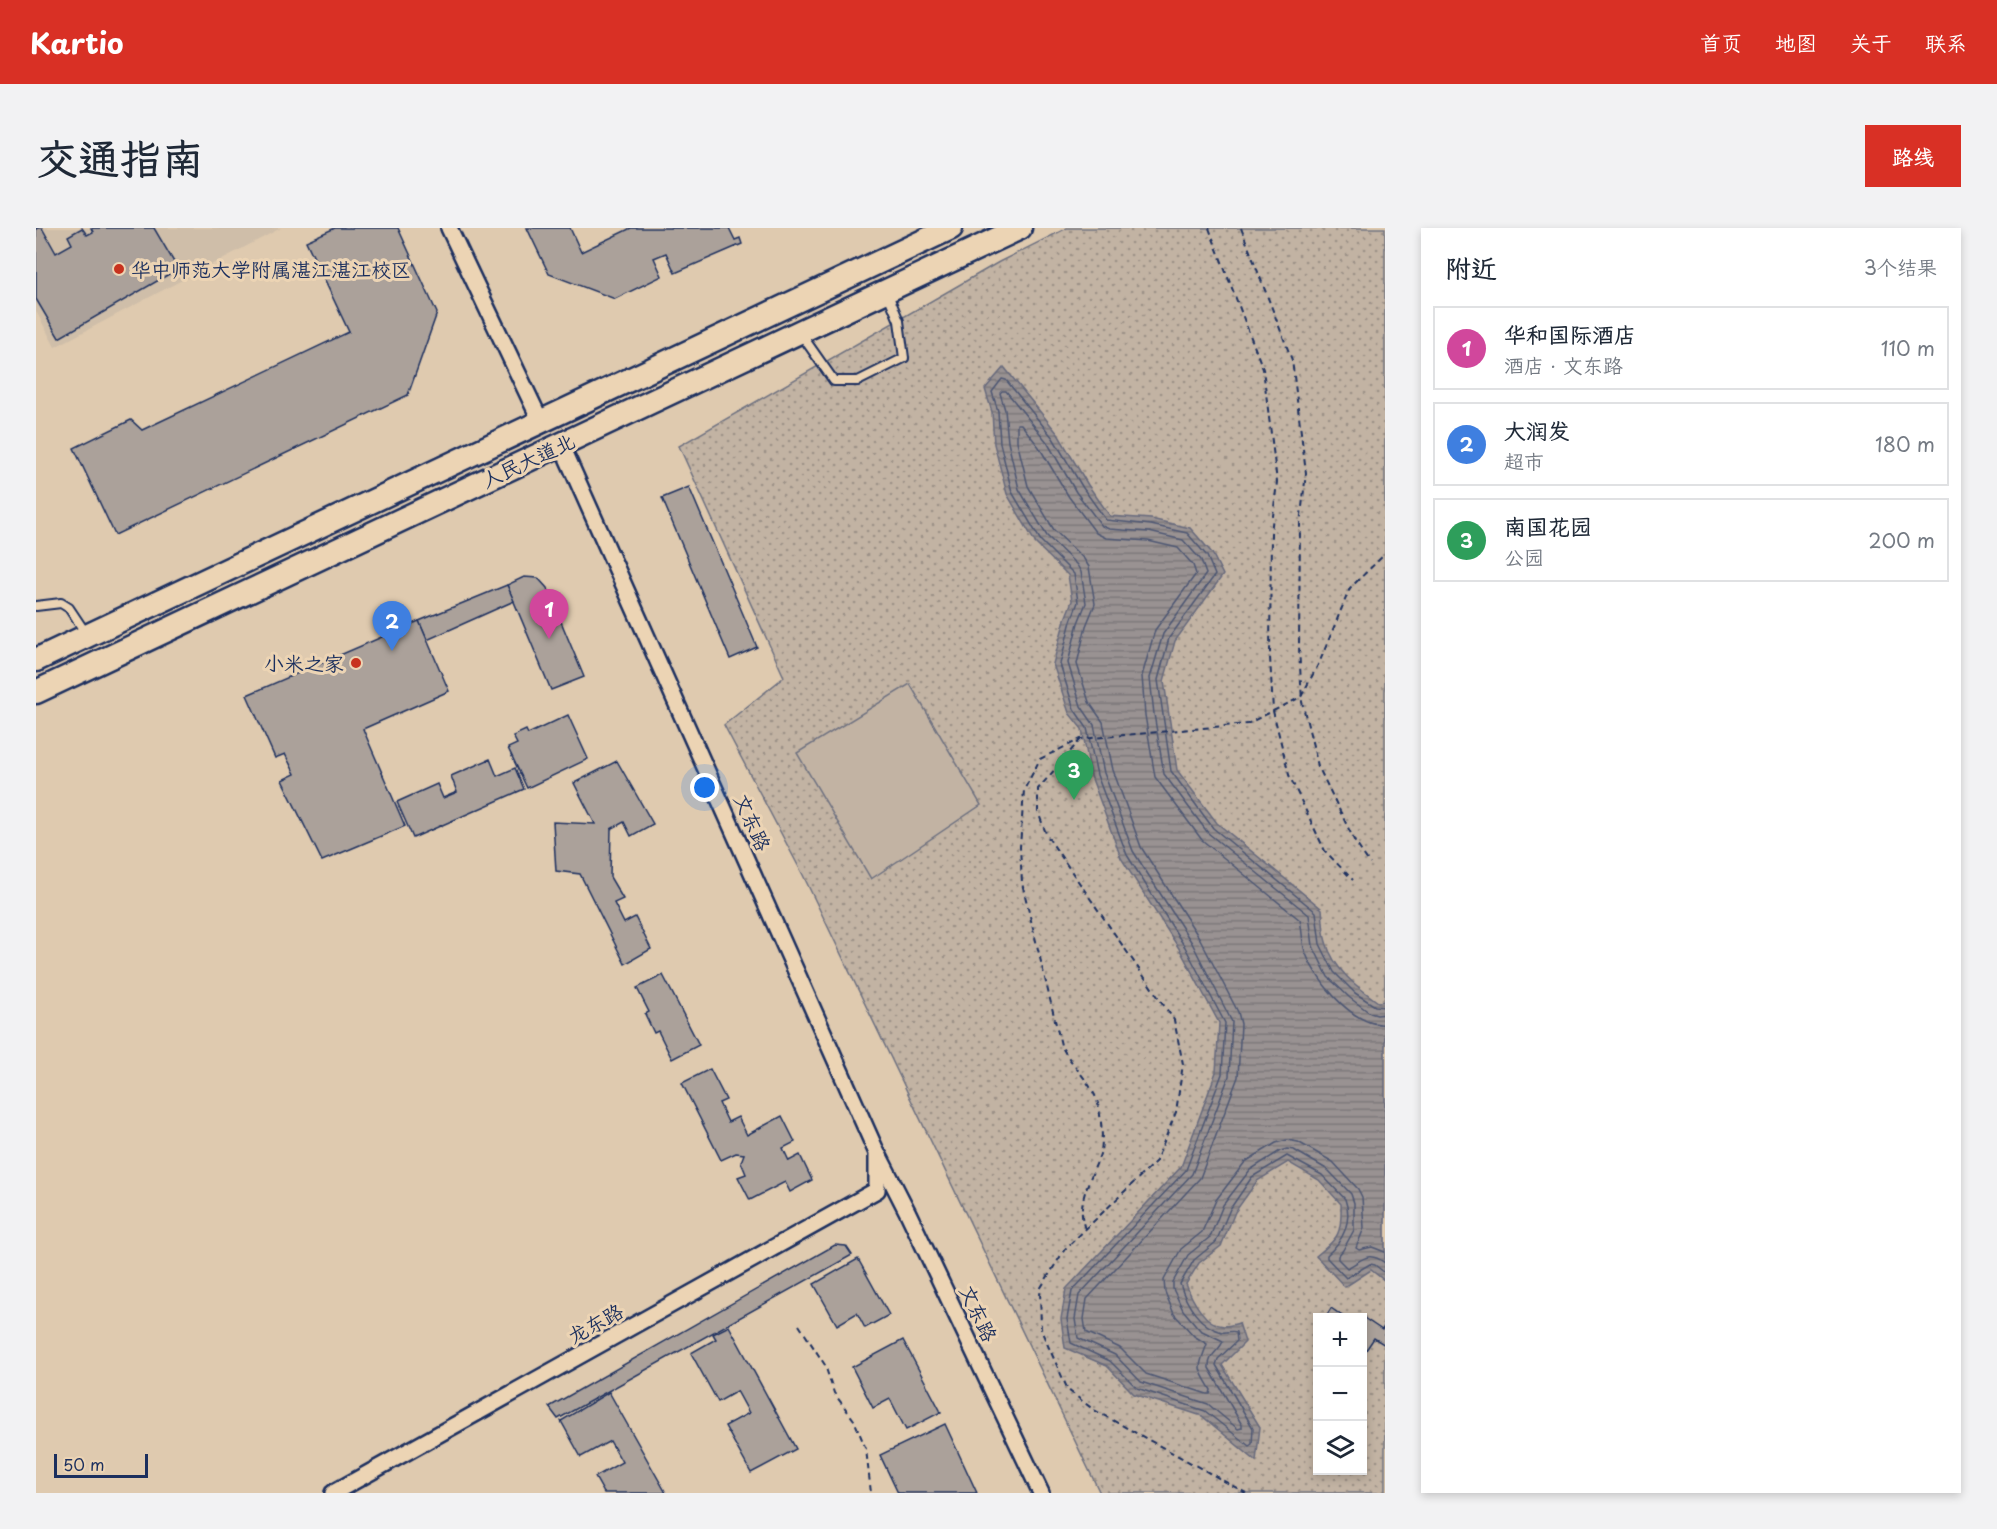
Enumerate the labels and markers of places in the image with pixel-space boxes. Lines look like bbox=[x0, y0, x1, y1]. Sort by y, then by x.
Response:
place label: 华中师范大学附属湛江湛江校区 bbox=[131, 254, 411, 284]
marker: 华中师范大学附属湛江湛江校区 bbox=[112, 262, 126, 276]
pin: 1 bbox=[530, 590, 568, 639]
pin: 2 bbox=[372, 602, 412, 651]
place label: 小米之家 bbox=[264, 648, 344, 678]
marker: 小米之家 bbox=[349, 656, 363, 670]
pin: 3 bbox=[1054, 750, 1094, 800]

